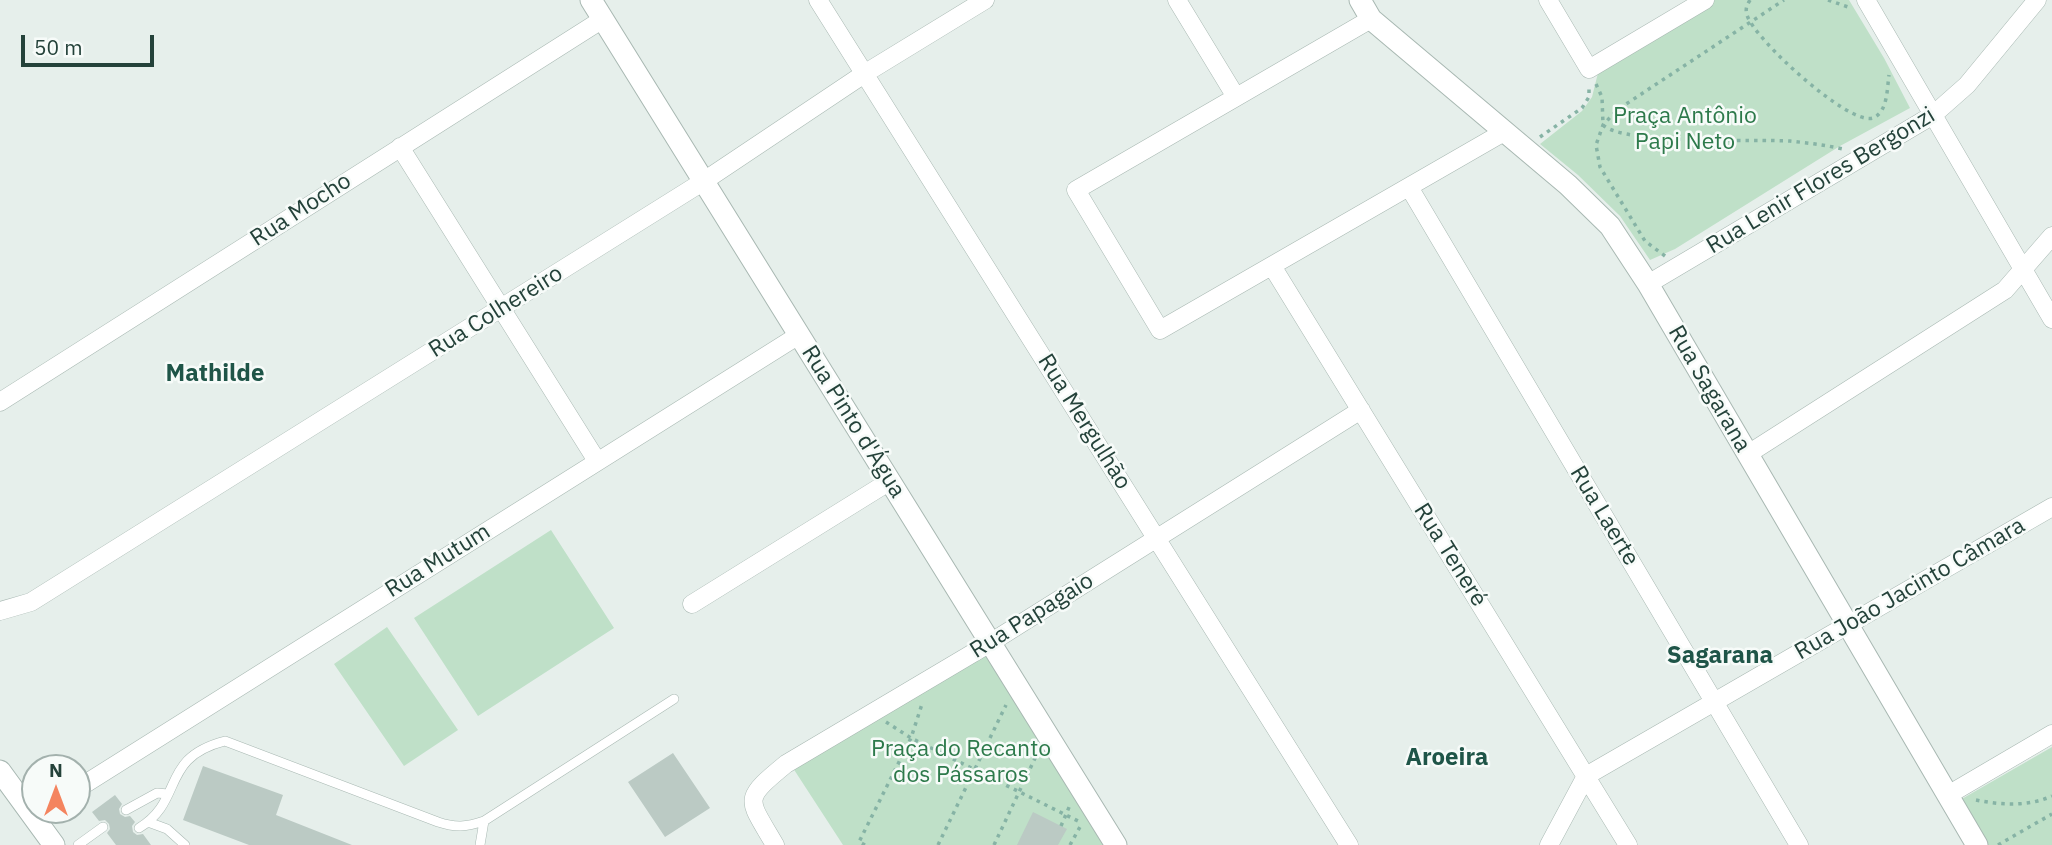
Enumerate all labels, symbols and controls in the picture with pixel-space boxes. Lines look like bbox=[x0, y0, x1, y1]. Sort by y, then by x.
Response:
scale bar bbox=[24, 21, 158, 65]
text: 50 m bbox=[34, 33, 83, 61]
park label: Praça Antônio Papi Neto bbox=[1613, 102, 1757, 156]
street label: Rua Lenir Flores Bergonzi bbox=[1702, 102, 1940, 260]
street label: Rua Mocho bbox=[245, 167, 357, 253]
street label: Rua Colhereiro bbox=[424, 260, 568, 364]
street label: Rua Sagarana bbox=[1662, 321, 1756, 457]
street label: Rua Pinto d'Água bbox=[795, 341, 911, 503]
street label: Rua Mergulhão bbox=[1031, 349, 1137, 495]
district label: Mathilde bbox=[166, 360, 264, 388]
street label: Rua Laerte bbox=[1564, 461, 1644, 571]
street label: Rua Teneré bbox=[1407, 498, 1493, 612]
street label: Rua João Jacinto Câmara bbox=[1790, 512, 2030, 666]
street label: Rua Mutum bbox=[380, 518, 496, 604]
street label: Rua Papagaio bbox=[965, 567, 1099, 665]
district label: Sagarana bbox=[1667, 642, 1773, 670]
park label: Praça do Recanto dos Pássaros bbox=[871, 735, 1051, 789]
district label: Aroeira bbox=[1406, 744, 1488, 772]
north arrow bbox=[21, 754, 91, 824]
text: N bbox=[49, 758, 63, 782]

